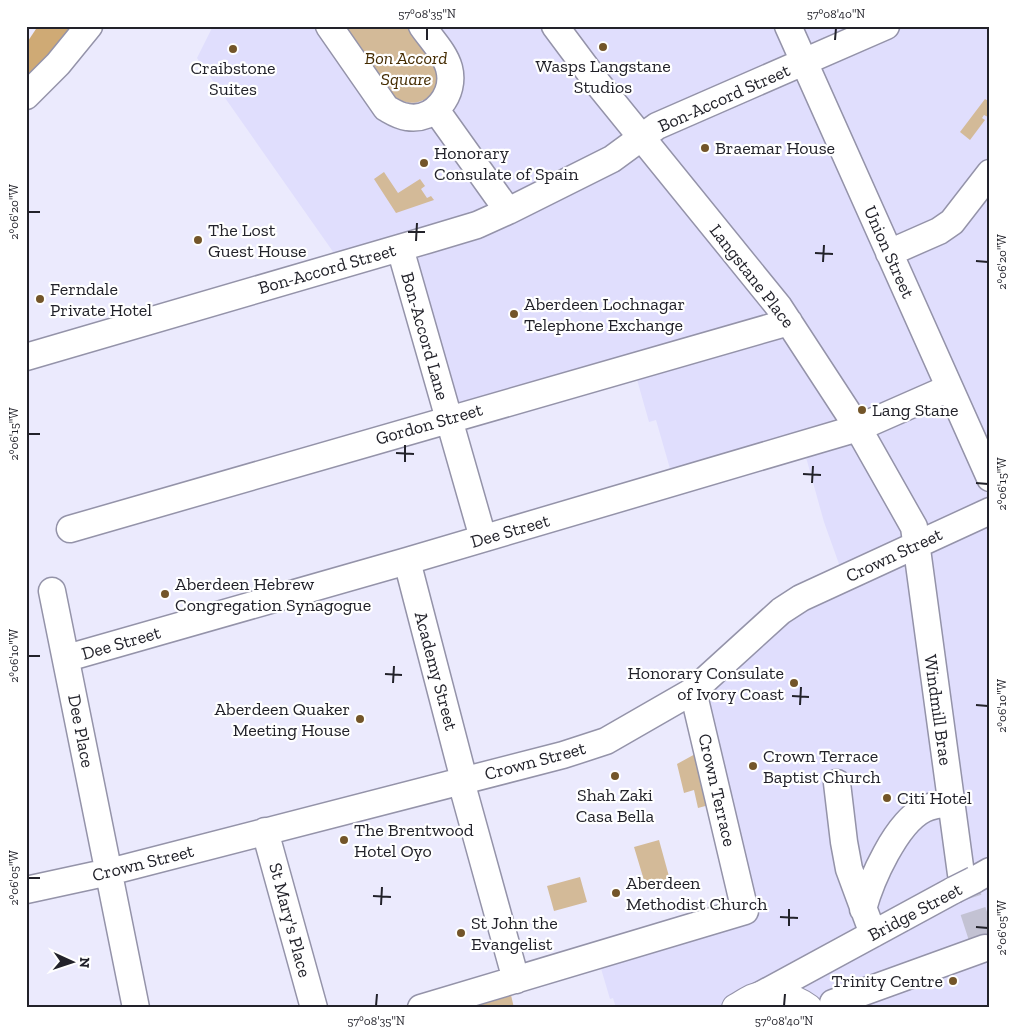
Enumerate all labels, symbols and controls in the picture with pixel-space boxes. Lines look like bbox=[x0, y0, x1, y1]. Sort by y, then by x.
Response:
text: 57°08'35"N bbox=[398, 7, 456, 21]
text: 57°08'40"N bbox=[807, 7, 865, 21]
marker: Wasps Langstane Studios bbox=[597, 41, 609, 53]
marker: Craibstone Suites bbox=[227, 43, 239, 55]
park label: Bon Accord Square bbox=[365, 47, 447, 90]
place label: Wasps Langstane Studios bbox=[535, 55, 671, 98]
place label: Craibstone Suites bbox=[190, 57, 276, 100]
street label: Bon-Accord Street bbox=[655, 59, 794, 137]
place label: Braemar House bbox=[715, 137, 835, 159]
place label: Honorary Consulate of Spain bbox=[434, 142, 579, 185]
marker: Braemar House bbox=[699, 142, 711, 154]
marker: Honorary Consulate of Spain bbox=[418, 157, 430, 169]
text: 2°06'20"W bbox=[7, 184, 21, 240]
street label: Union Street bbox=[859, 202, 919, 302]
place label: The Lost Guest House bbox=[208, 219, 307, 262]
street label: Langstane Place bbox=[705, 220, 799, 332]
marker: The Lost Guest House bbox=[192, 234, 204, 246]
text: 2°06'20"W bbox=[995, 234, 1009, 290]
street label: Bon-Accord Street bbox=[256, 239, 399, 299]
street label: Bon-Accord Lane bbox=[396, 270, 454, 402]
place label: Ferndale Private Hotel bbox=[50, 278, 152, 321]
marker: Ferndale Private Hotel bbox=[34, 293, 46, 305]
place label: Aberdeen Lochnagar Telephone Exchange bbox=[524, 293, 685, 336]
marker: Aberdeen Lochnagar Telephone Exchange bbox=[508, 308, 520, 320]
street label: Gordon Street bbox=[373, 398, 485, 450]
place label: Lang Stane bbox=[872, 399, 959, 421]
marker: Lang Stane bbox=[856, 404, 868, 416]
text: 2°06'15"W bbox=[7, 407, 21, 460]
text: 2°06'15"W bbox=[995, 457, 1009, 510]
street label: Dee Street bbox=[468, 509, 552, 553]
street label: Crown Street bbox=[842, 523, 946, 587]
place label: Aberdeen Hebrew Congregation Synagogue bbox=[175, 573, 371, 616]
marker: Aberdeen Hebrew Congregation Synagogue bbox=[159, 588, 171, 600]
street label: Academy Street bbox=[410, 609, 463, 733]
street label: Dee Street bbox=[79, 621, 163, 665]
text: 2°06'10"W bbox=[7, 628, 21, 683]
street label: Windmill Brae bbox=[919, 653, 957, 767]
place label: Honorary Consulate of Ivory Coast bbox=[628, 662, 784, 705]
marker: Honorary Consulate of Ivory Coast bbox=[788, 677, 800, 689]
text: 2°06'10"W bbox=[995, 678, 1009, 733]
street label: Dee Place bbox=[63, 692, 99, 770]
place label: Aberdeen Quaker Meeting House bbox=[214, 698, 350, 741]
marker: Aberdeen Quaker Meeting House bbox=[354, 713, 366, 725]
street label: Crown Terrace bbox=[693, 731, 741, 849]
street label: Crown Street bbox=[482, 737, 588, 785]
place label: Crown Terrace Baptist Church bbox=[763, 745, 881, 788]
marker: Crown Terrace Baptist Church bbox=[747, 760, 759, 772]
marker: Shah Zaki Casa Bella bbox=[609, 770, 621, 782]
place label: Shah Zaki Casa Bella bbox=[576, 784, 655, 827]
place label: Citi Hotel bbox=[897, 787, 972, 809]
marker: Citi Hotel bbox=[881, 792, 893, 804]
place label: The Brentwood Hotel Oyo bbox=[354, 819, 474, 862]
marker: The Brentwood Hotel Oyo bbox=[338, 834, 350, 846]
street label: Crown Street bbox=[90, 840, 196, 886]
text: 2°06'05"W bbox=[7, 850, 21, 906]
street label: St Mary's Place bbox=[264, 860, 316, 980]
place label: Aberdeen Methodist Church bbox=[626, 872, 767, 915]
street label: Bridge Street bbox=[864, 878, 966, 946]
marker: Aberdeen Methodist Church bbox=[610, 887, 622, 899]
text: 2°06'05"W bbox=[995, 900, 1009, 956]
place label: St John the Evangelist bbox=[471, 912, 558, 955]
marker: St John the Evangelist bbox=[455, 927, 467, 939]
north arrow bbox=[48, 936, 98, 986]
text: N bbox=[76, 957, 93, 969]
place label: Trinity Centre bbox=[832, 970, 943, 992]
marker: Trinity Centre bbox=[947, 975, 959, 987]
text: 57°08'35"N bbox=[347, 1014, 405, 1028]
text: 57°08'40"N bbox=[755, 1014, 813, 1028]

